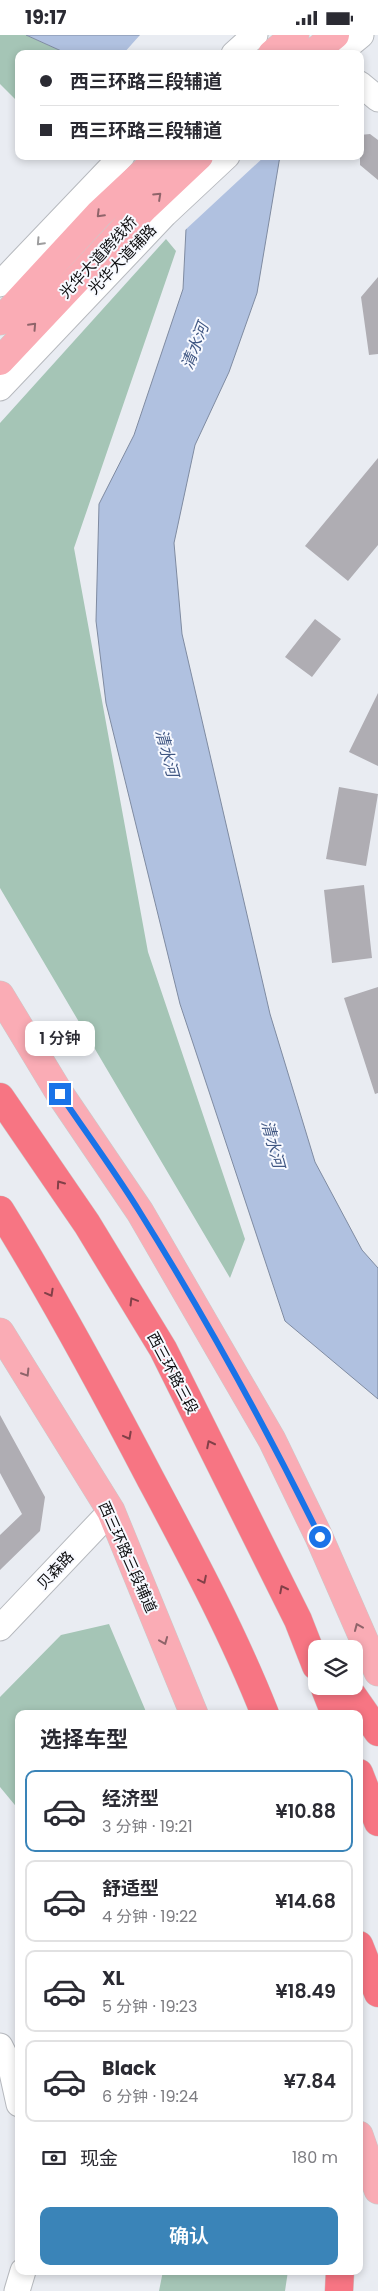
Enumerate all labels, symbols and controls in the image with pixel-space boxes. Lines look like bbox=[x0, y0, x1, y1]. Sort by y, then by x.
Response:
text: 19:17 bbox=[25, 4, 67, 31]
text: 西三环路三段辅道 bbox=[70, 68, 222, 95]
text: 西三环路三段辅道 bbox=[70, 117, 222, 144]
one-way arrow bbox=[152, 193, 161, 202]
one-way arrow bbox=[97, 208, 106, 217]
street label: 光华大道跨线桥 bbox=[55, 211, 141, 303]
street label: 光华大道辅路 bbox=[83, 219, 161, 299]
one-way arrow bbox=[37, 236, 46, 245]
water label: 清水河 bbox=[176, 317, 215, 373]
one-way arrow bbox=[27, 322, 36, 331]
water label: 清水河 bbox=[150, 727, 185, 782]
callout: 1 分钟 bbox=[25, 1021, 95, 1057]
text: 1 分钟 bbox=[39, 1027, 81, 1050]
route end bbox=[49, 1083, 71, 1105]
water label: 清水河 bbox=[256, 1118, 291, 1173]
one-way arrow bbox=[57, 1180, 66, 1190]
one-way arrow bbox=[43, 1288, 53, 1297]
one-way arrow bbox=[130, 1297, 140, 1306]
street label: 西三环路三段 bbox=[143, 1328, 203, 1418]
one-way arrow bbox=[20, 1367, 29, 1377]
one-way arrow bbox=[122, 1431, 132, 1440]
one-way arrow bbox=[206, 1440, 216, 1449]
street label: 西三环路三段辅道 bbox=[94, 1498, 162, 1616]
route start bbox=[309, 1526, 331, 1548]
street label: 贝森路 bbox=[32, 1546, 78, 1594]
one-way arrow bbox=[197, 1575, 208, 1584]
one-way arrow bbox=[279, 1585, 289, 1594]
one-way arrow bbox=[354, 1623, 365, 1632]
one-way arrow bbox=[158, 1636, 169, 1645]
map controls bbox=[308, 1640, 363, 1695]
button: layers bbox=[308, 1640, 363, 1695]
text: 选择车型 bbox=[40, 1724, 128, 1755]
text: 经济型 bbox=[102, 1785, 159, 1812]
icon: car bbox=[42, 1789, 87, 1834]
text: ¥10.88 bbox=[275, 1798, 336, 1825]
text: 3 分钟 · 19:21 bbox=[102, 1815, 193, 1838]
text: 舒适型 bbox=[102, 1875, 159, 1902]
icon: car bbox=[42, 1879, 87, 1924]
text: ¥14.68 bbox=[275, 1888, 336, 1915]
text: 4 分钟 · 19:22 bbox=[102, 1905, 197, 1928]
text: XL bbox=[102, 1965, 125, 1992]
icon: car bbox=[42, 1969, 87, 2014]
text: ¥18.49 bbox=[275, 1978, 336, 2005]
text: 5 分钟 · 19:23 bbox=[102, 1995, 198, 2018]
text: Black bbox=[102, 2055, 156, 2082]
icon: car bbox=[42, 2059, 87, 2104]
text: ¥7.84 bbox=[284, 2068, 336, 2095]
text: 6 分钟 · 19:24 bbox=[102, 2085, 198, 2108]
icon: cash bbox=[40, 2144, 68, 2172]
text: 现金 bbox=[80, 2145, 118, 2172]
text: 180 m bbox=[292, 2146, 338, 2169]
button: 确认 bbox=[40, 2207, 338, 2265]

